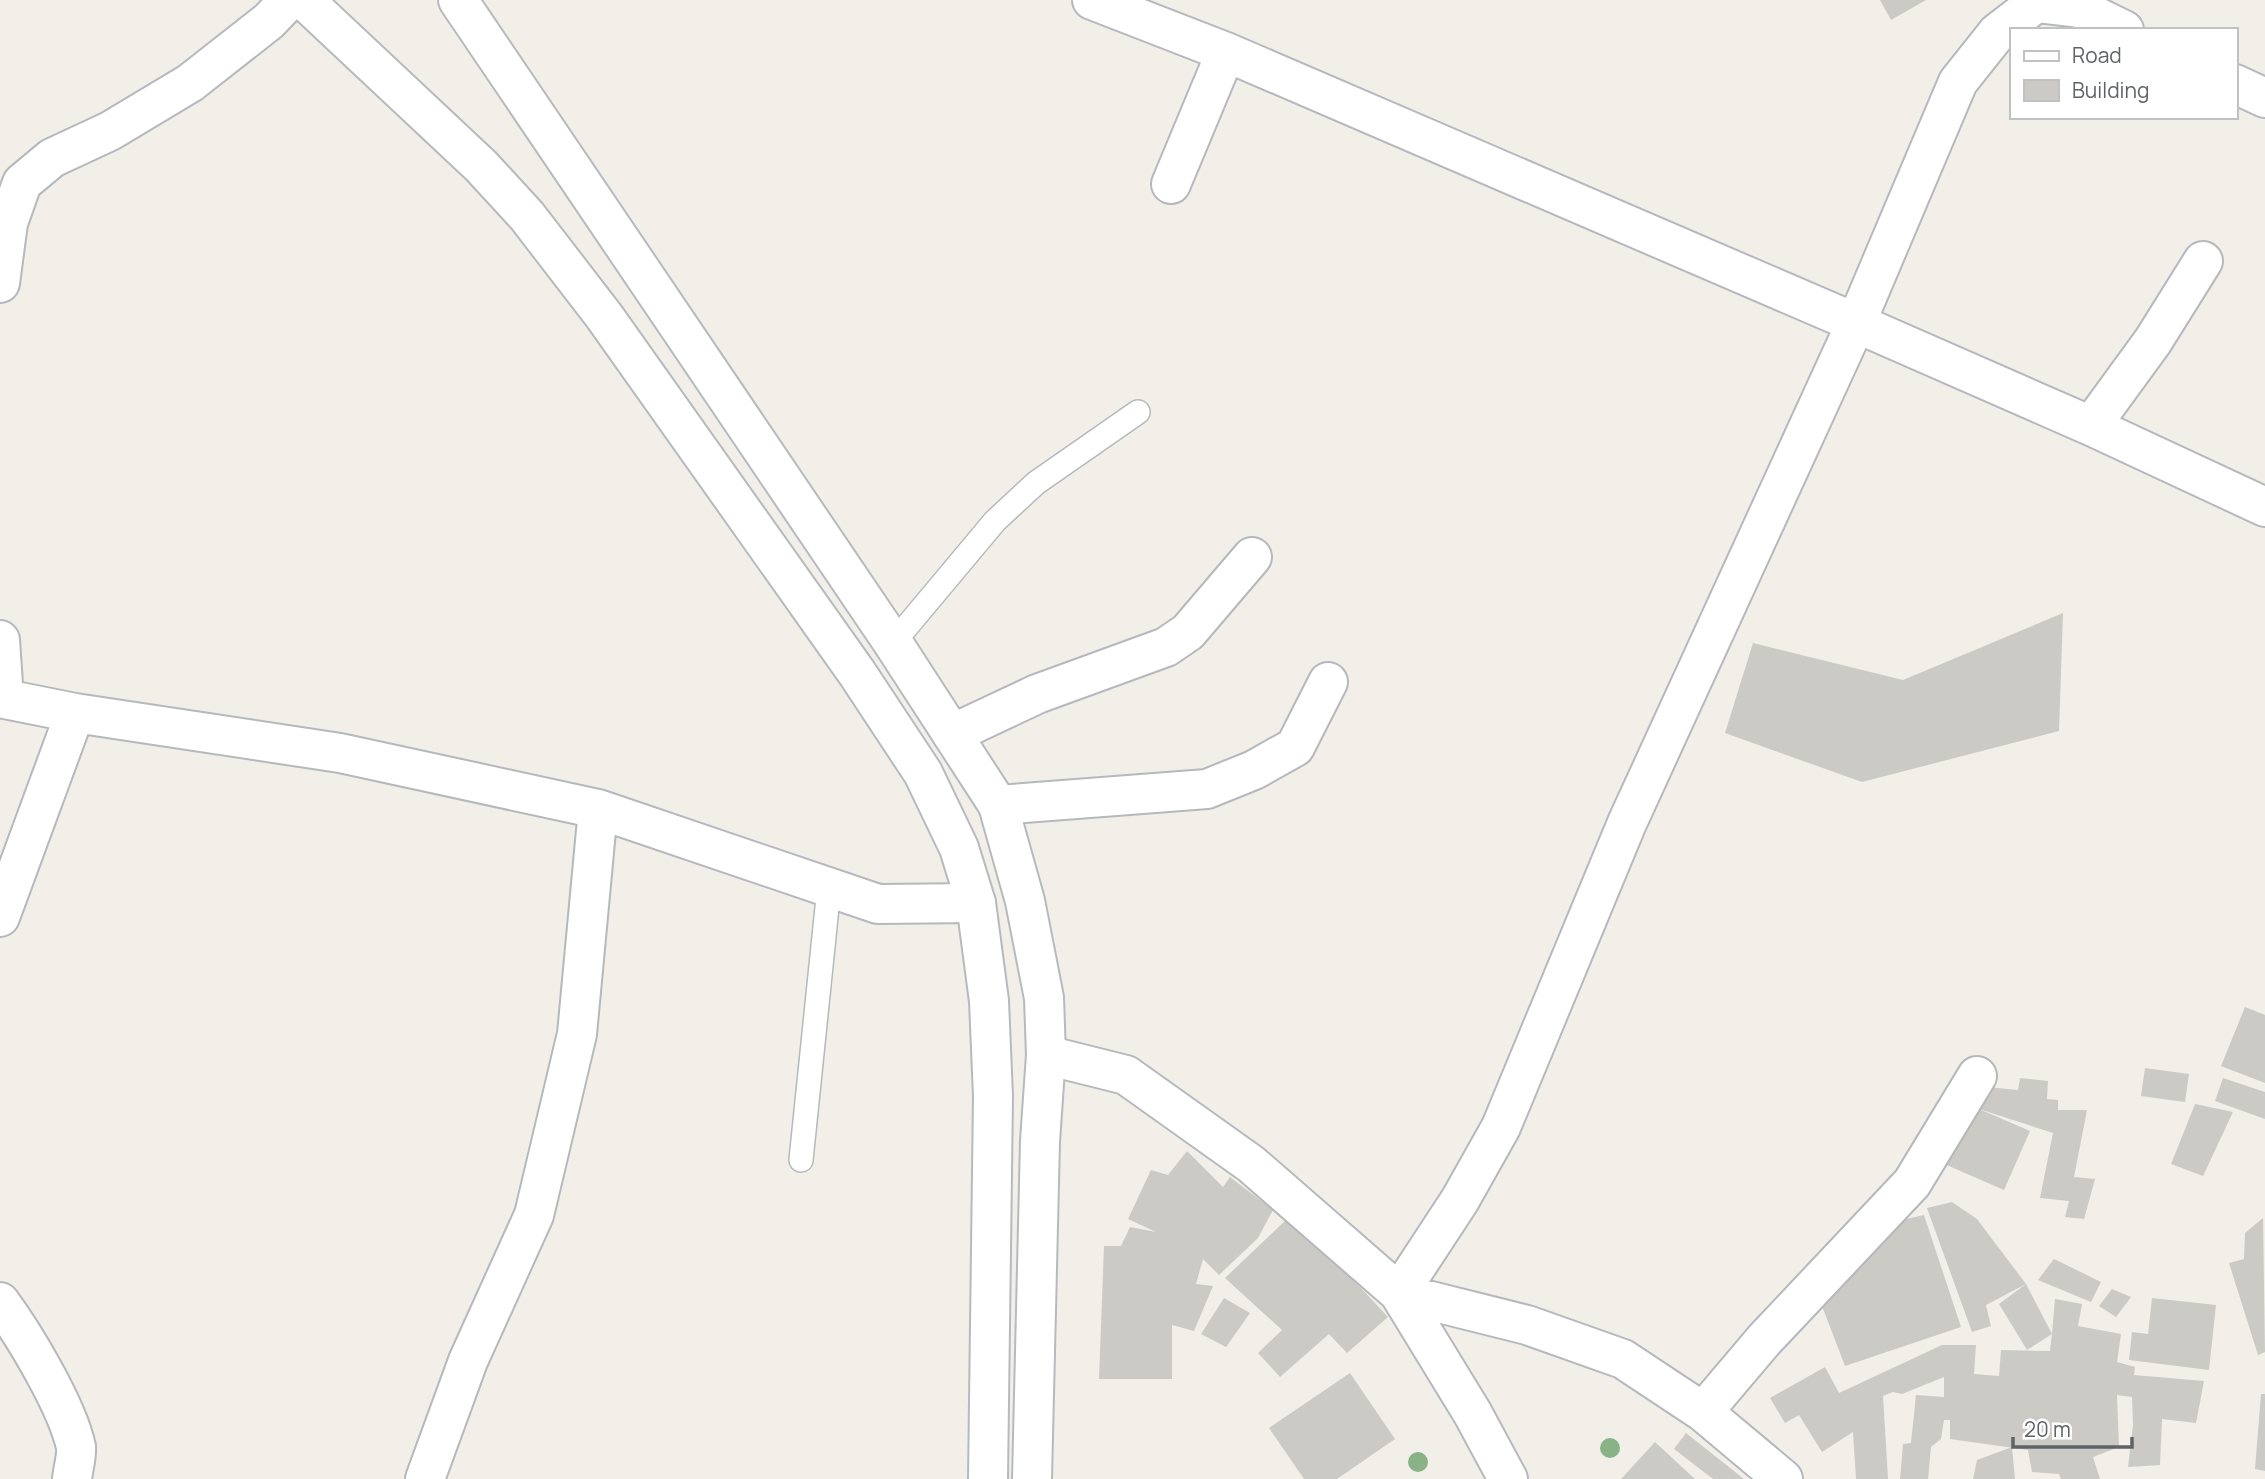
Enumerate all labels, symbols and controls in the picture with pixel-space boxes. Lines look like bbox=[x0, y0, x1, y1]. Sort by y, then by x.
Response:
legend bbox=[2010, 28, 2237, 119]
text: Road bbox=[2072, 41, 2122, 69]
text: Building bbox=[2072, 76, 2149, 104]
scale bar bbox=[2013, 1406, 2132, 1450]
text: 20 m bbox=[2024, 1415, 2071, 1443]

